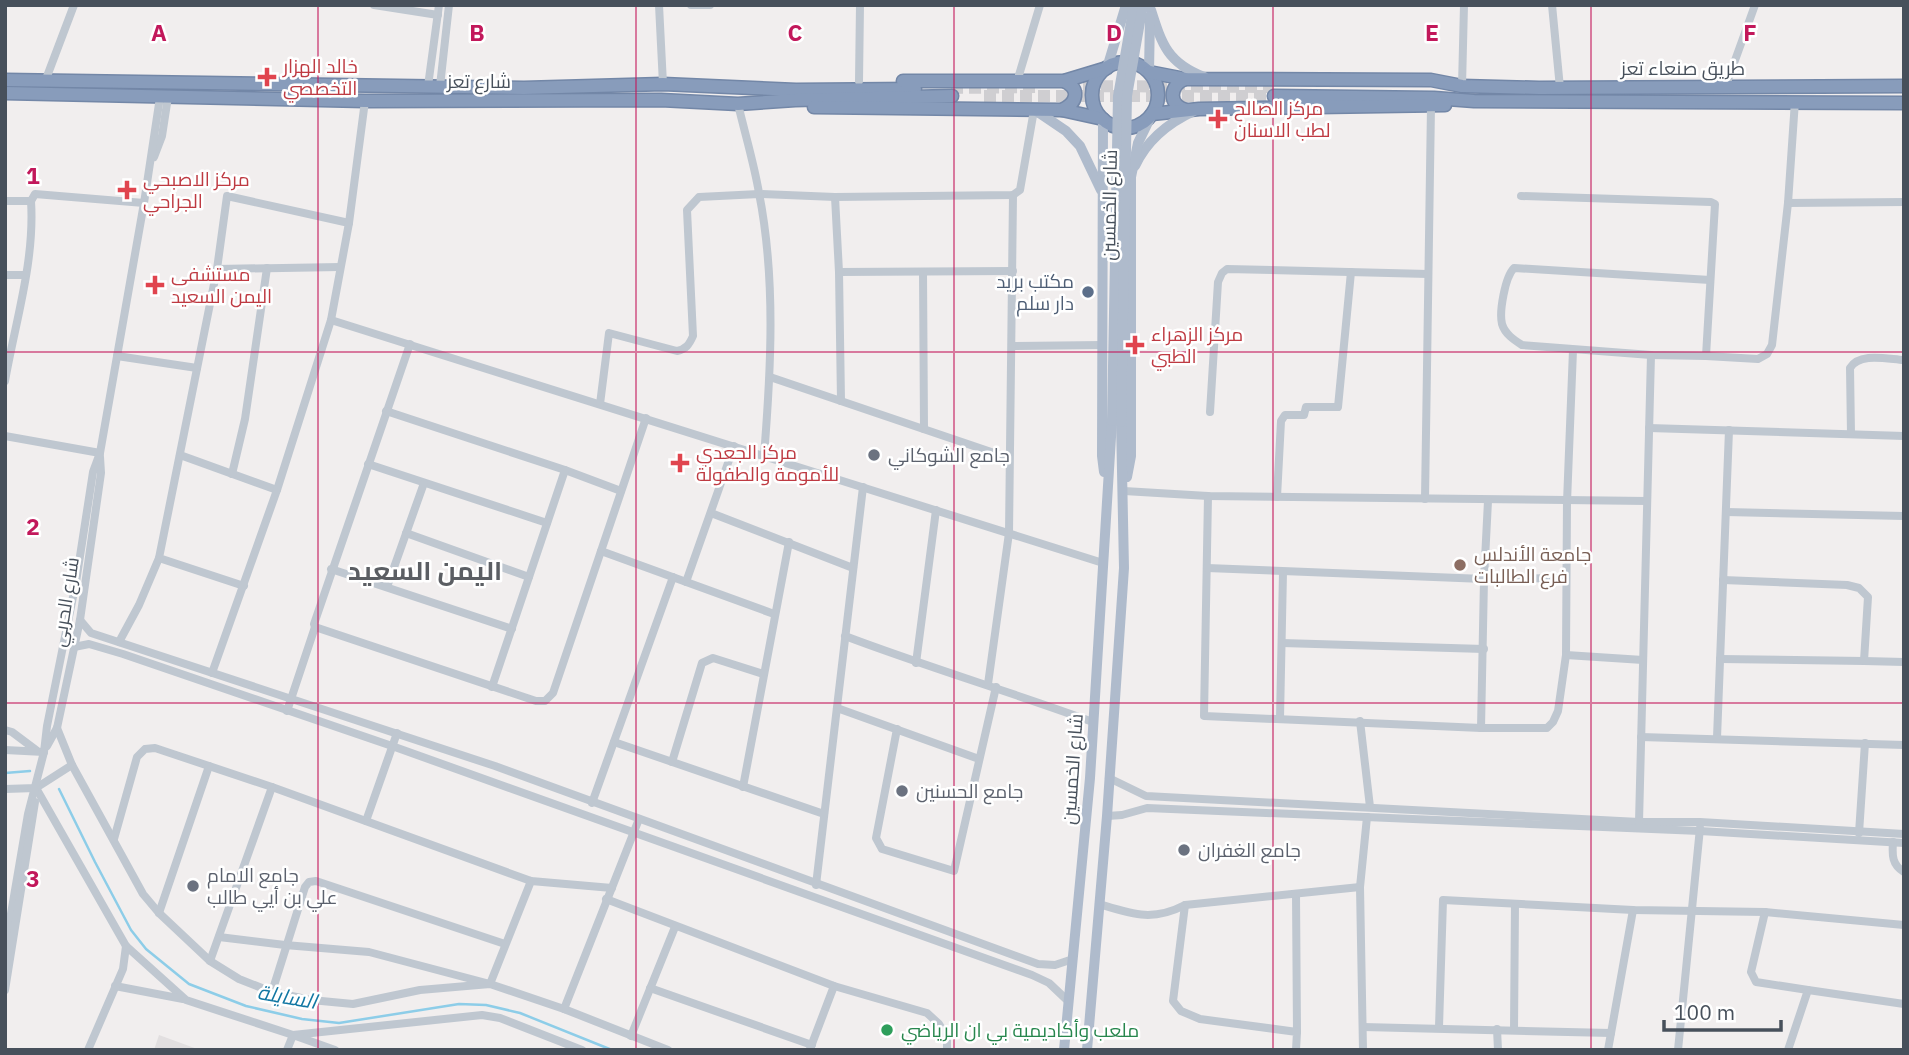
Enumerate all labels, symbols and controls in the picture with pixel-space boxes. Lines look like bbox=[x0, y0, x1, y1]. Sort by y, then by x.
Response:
text: A bbox=[151, 17, 167, 47]
text: B bbox=[469, 17, 485, 47]
text: C bbox=[788, 17, 803, 47]
text: D bbox=[1106, 17, 1122, 47]
text: E bbox=[1425, 17, 1439, 47]
text: F bbox=[1743, 17, 1757, 47]
place label: خالد الهزار التخصصي bbox=[282, 54, 358, 103]
street label: طريق صنعاء تعز bbox=[1620, 56, 1745, 81]
marker: خالد الهزار التخصصي bbox=[257, 67, 277, 87]
street label: شارع تعز bbox=[446, 69, 511, 95]
place label: مركز الصالح لطب الاسنان bbox=[1234, 96, 1330, 142]
marker: مركز الصالح لطب الاسنان bbox=[1208, 109, 1228, 129]
street label: شارع الخمسين bbox=[1096, 149, 1124, 261]
text: 1 bbox=[26, 160, 40, 190]
place label: مركز الاصبحي الجراحي bbox=[143, 167, 250, 216]
marker: مركز الاصبحي الجراحي bbox=[117, 180, 137, 200]
place label: مستشفى اليمن السعيد bbox=[171, 262, 272, 308]
place label: مكتب بريد دار سلم bbox=[996, 269, 1074, 317]
marker: مستشفى اليمن السعيد bbox=[145, 275, 165, 295]
marker: مكتب بريد دار سلم bbox=[1080, 284, 1096, 300]
place label: مركز الزهراء الطبي bbox=[1151, 322, 1243, 371]
marker: مركز الزهراء الطبي bbox=[1125, 335, 1145, 355]
place label: مركز الجعدي للأمومة والطفولة bbox=[696, 440, 839, 486]
place label: جامع الشوكاني bbox=[888, 443, 1010, 470]
marker: جامع الشوكاني bbox=[866, 447, 882, 463]
marker: مركز الجعدي للأمومة والطفولة bbox=[670, 453, 690, 473]
text: 2 bbox=[26, 511, 40, 541]
place label: جامعة الأندلس فرع الطالبات bbox=[1474, 542, 1591, 590]
district label: اليمن السعيد bbox=[348, 553, 502, 587]
street label: شارع الحربي bbox=[46, 555, 87, 649]
marker: جامعة الأندلس فرع الطالبات bbox=[1452, 557, 1468, 573]
street label: شارع الخمسين bbox=[1056, 713, 1090, 825]
place label: جامع الحسنين bbox=[916, 779, 1023, 805]
marker: جامع الحسنين bbox=[894, 783, 910, 799]
place label: جامع الغفران bbox=[1198, 838, 1301, 864]
marker: جامع الغفران bbox=[1176, 842, 1192, 858]
text: 3 bbox=[26, 863, 40, 893]
place label: جامع الامام علي بن أيي طالب bbox=[207, 863, 338, 912]
marker: جامع الامام علي بن أيي طالب bbox=[185, 878, 201, 894]
water label: السايلة bbox=[255, 977, 321, 1015]
scale bar bbox=[1664, 988, 1781, 1032]
text: 100 m bbox=[1674, 998, 1735, 1026]
place label: ملعب وأكاديمية بي ان الرياضي bbox=[901, 1018, 1139, 1045]
marker: ملعب وأكاديمية بي ان الرياضي bbox=[879, 1022, 895, 1038]

